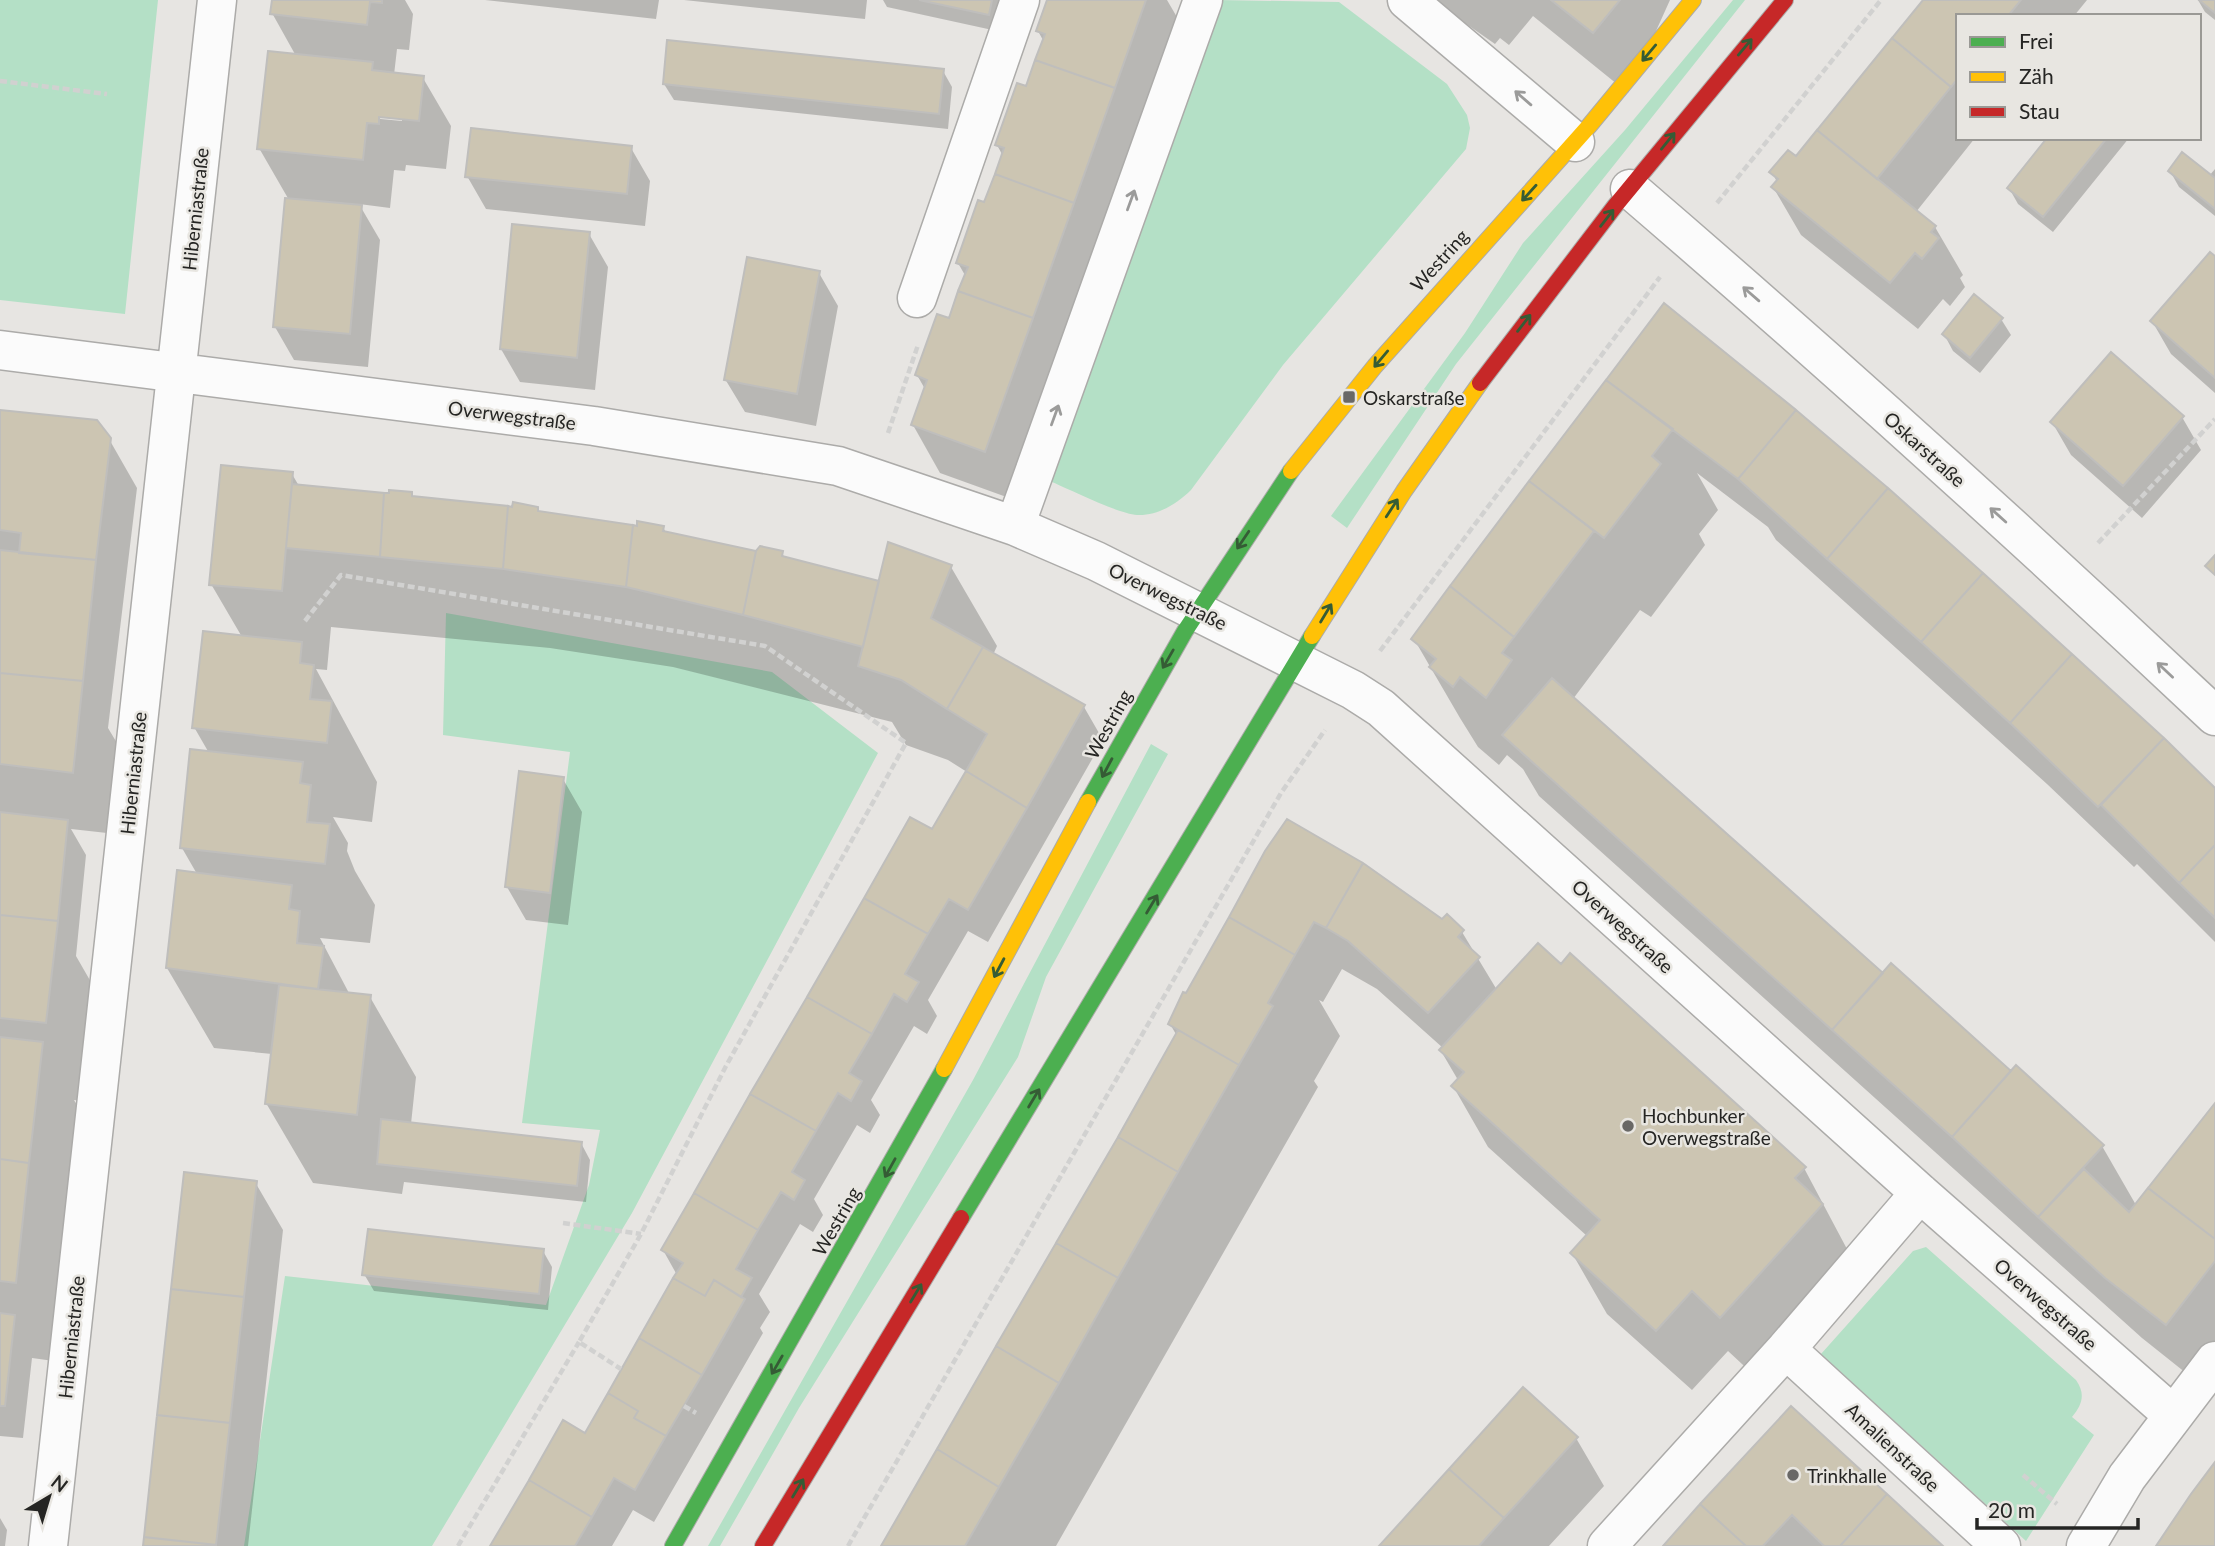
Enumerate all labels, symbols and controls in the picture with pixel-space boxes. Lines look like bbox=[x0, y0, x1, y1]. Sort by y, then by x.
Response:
legend bbox=[1956, 14, 2201, 140]
text: Frei bbox=[2019, 28, 2053, 53]
one-way arrow bbox=[1738, 38, 1753, 56]
one-way arrow bbox=[1641, 43, 1657, 61]
text: Zäh bbox=[2019, 63, 2054, 88]
one-way arrow bbox=[1515, 90, 1533, 106]
text: Stau bbox=[2019, 98, 2060, 123]
one-way arrow bbox=[1660, 132, 1676, 150]
street label: Hiberniastraße bbox=[177, 146, 213, 272]
one-way arrow bbox=[1521, 184, 1537, 202]
one-way arrow bbox=[1126, 190, 1139, 212]
one-way arrow bbox=[1599, 209, 1615, 227]
street label: Westring bbox=[1405, 224, 1473, 296]
one-way arrow bbox=[1743, 285, 1760, 302]
one-way arrow bbox=[1517, 314, 1532, 332]
one-way arrow bbox=[1373, 350, 1389, 368]
place label: Oskarstraße bbox=[1363, 386, 1465, 409]
marker: Oskarstraße bbox=[1341, 389, 1357, 405]
street label: Overwegstraße bbox=[447, 396, 577, 434]
one-way arrow bbox=[1050, 404, 1062, 426]
street label: Oskarstraße bbox=[1880, 406, 1970, 492]
one-way arrow bbox=[1385, 498, 1399, 518]
one-way arrow bbox=[1989, 507, 2007, 523]
one-way arrow bbox=[1236, 530, 1251, 549]
street label: Overwegstraße bbox=[1105, 557, 1231, 635]
one-way arrow bbox=[1320, 604, 1334, 624]
one-way arrow bbox=[1161, 649, 1175, 669]
one-way arrow bbox=[2157, 661, 2174, 678]
street label: Westring bbox=[1080, 685, 1136, 763]
street label: Hiberniastraße bbox=[115, 710, 151, 836]
one-way arrow bbox=[1100, 758, 1114, 778]
street label: Overwegstraße bbox=[1567, 874, 1679, 978]
one-way arrow bbox=[1145, 894, 1159, 914]
one-way arrow bbox=[992, 957, 1005, 978]
one-way arrow bbox=[1027, 1089, 1041, 1109]
place label: Hochbunker Overwegstraße bbox=[1642, 1104, 1771, 1149]
marker: Hochbunker Overwegstraße bbox=[1620, 1118, 1636, 1134]
one-way arrow bbox=[883, 1157, 896, 1178]
street label: Westring bbox=[807, 1182, 865, 1260]
street label: Overwegstraße bbox=[1990, 1253, 2102, 1355]
street label: Hiberniastraße bbox=[53, 1274, 89, 1400]
one-way arrow bbox=[909, 1283, 923, 1303]
one-way arrow bbox=[770, 1355, 784, 1375]
street label: Amalienstraße bbox=[1841, 1398, 1945, 1496]
north arrow bbox=[14, 1462, 84, 1532]
place label: Trinkhalle bbox=[1807, 1464, 1887, 1487]
marker: Trinkhalle bbox=[1785, 1467, 1801, 1483]
text: N bbox=[47, 1470, 73, 1497]
one-way arrow bbox=[792, 1478, 806, 1498]
scale bar bbox=[1977, 1486, 2138, 1530]
text: 20 m bbox=[1988, 1497, 2035, 1522]

